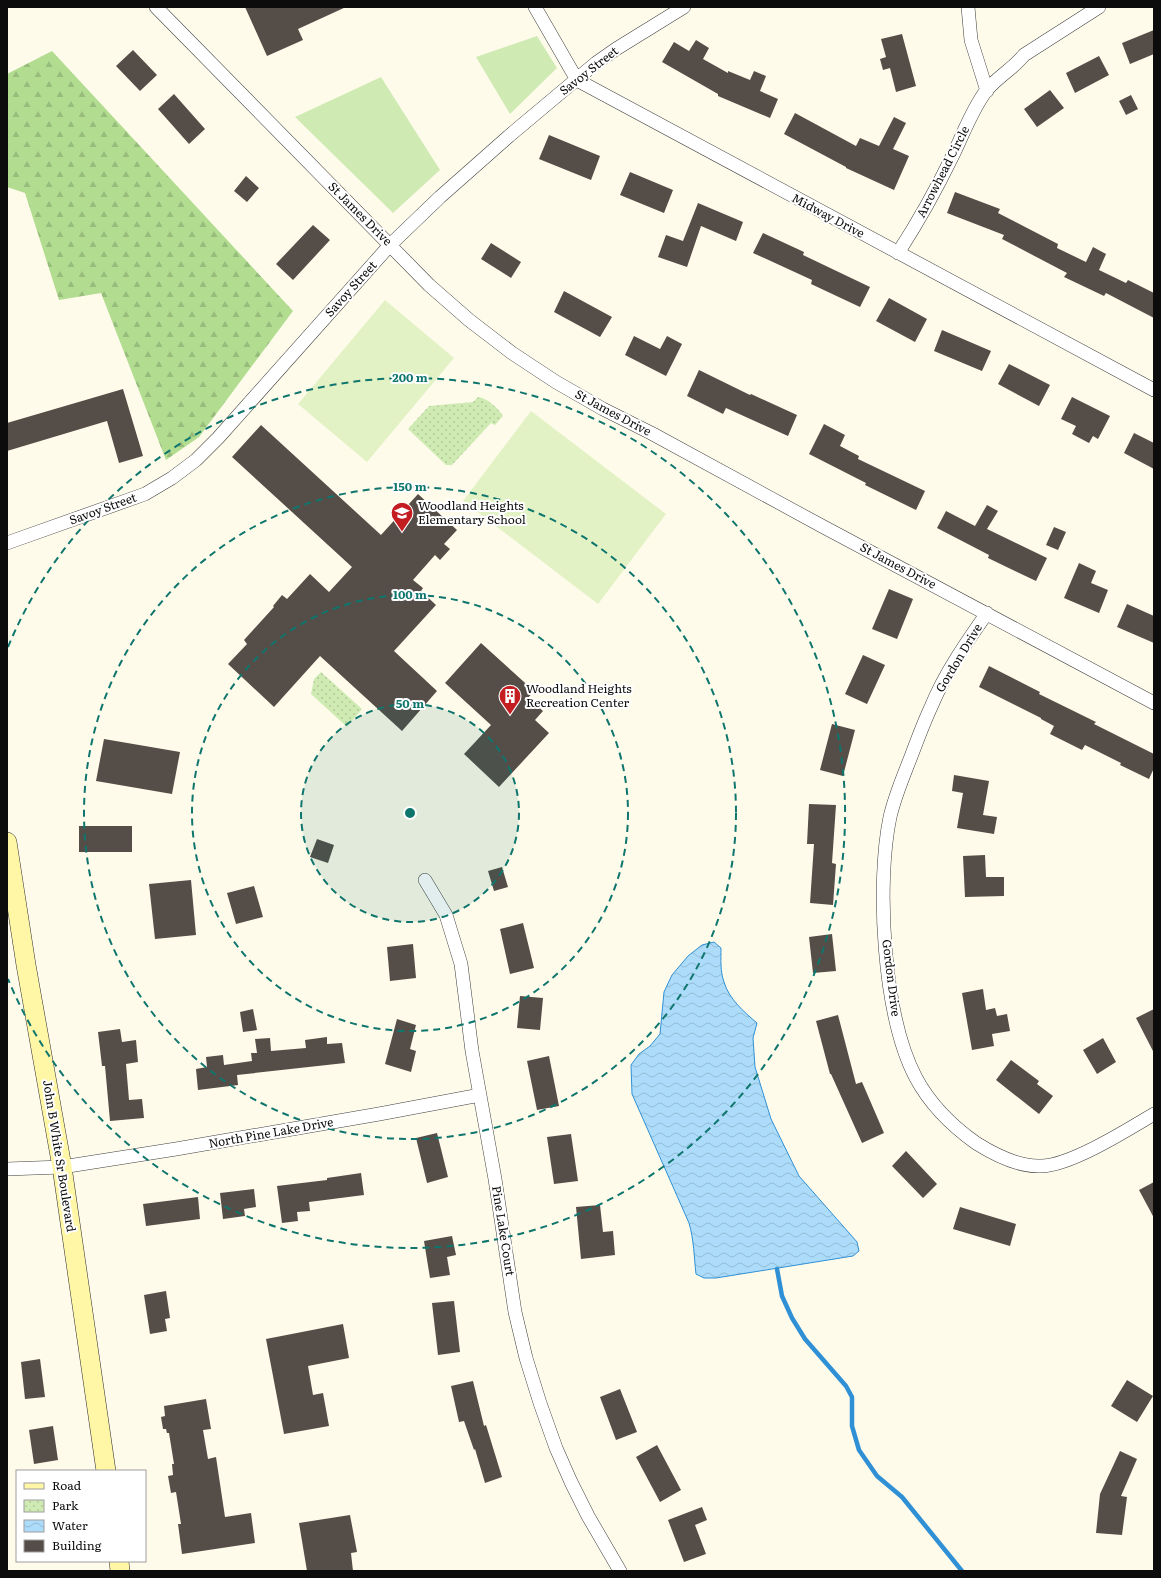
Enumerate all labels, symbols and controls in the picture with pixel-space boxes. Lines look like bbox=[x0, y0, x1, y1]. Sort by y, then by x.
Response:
street label: Savoy Street bbox=[555, 41, 622, 99]
street label: Arrowhead Circle bbox=[911, 122, 973, 221]
street label: St James Drive bbox=[325, 177, 397, 249]
street label: Midway Drive bbox=[789, 188, 868, 242]
street label: Savoy Street bbox=[320, 256, 381, 320]
text: 200 m bbox=[392, 368, 428, 386]
street label: St James Drive bbox=[572, 384, 655, 440]
text: 150 m bbox=[393, 477, 427, 495]
street label: Savoy Street bbox=[67, 488, 139, 529]
place label: Woodland Heights Elementary School bbox=[418, 496, 526, 528]
school or university icon: Woodland Heights Elementary School bbox=[389, 500, 415, 533]
street label: St James Drive bbox=[857, 537, 940, 593]
text: 100 m bbox=[393, 585, 427, 603]
street label: Gordon Drive bbox=[930, 620, 986, 695]
place label: Woodland Heights Recreation Center bbox=[526, 679, 632, 711]
building icon: Woodland Heights Recreation Center bbox=[497, 683, 523, 716]
text: 50 m bbox=[396, 694, 424, 712]
centre of rings bbox=[403, 806, 417, 820]
street label: Gordon Drive bbox=[878, 938, 906, 1017]
street label: John B White Sr Boulevard bbox=[39, 1079, 81, 1234]
street label: North Pine Lake Drive bbox=[207, 1112, 335, 1152]
street label: Pine Lake Court bbox=[488, 1184, 520, 1277]
legend bbox=[16, 1470, 146, 1562]
text: Road bbox=[52, 1476, 82, 1494]
text: Park bbox=[52, 1496, 79, 1514]
text: Water bbox=[52, 1516, 88, 1534]
text: Building bbox=[52, 1536, 102, 1554]

